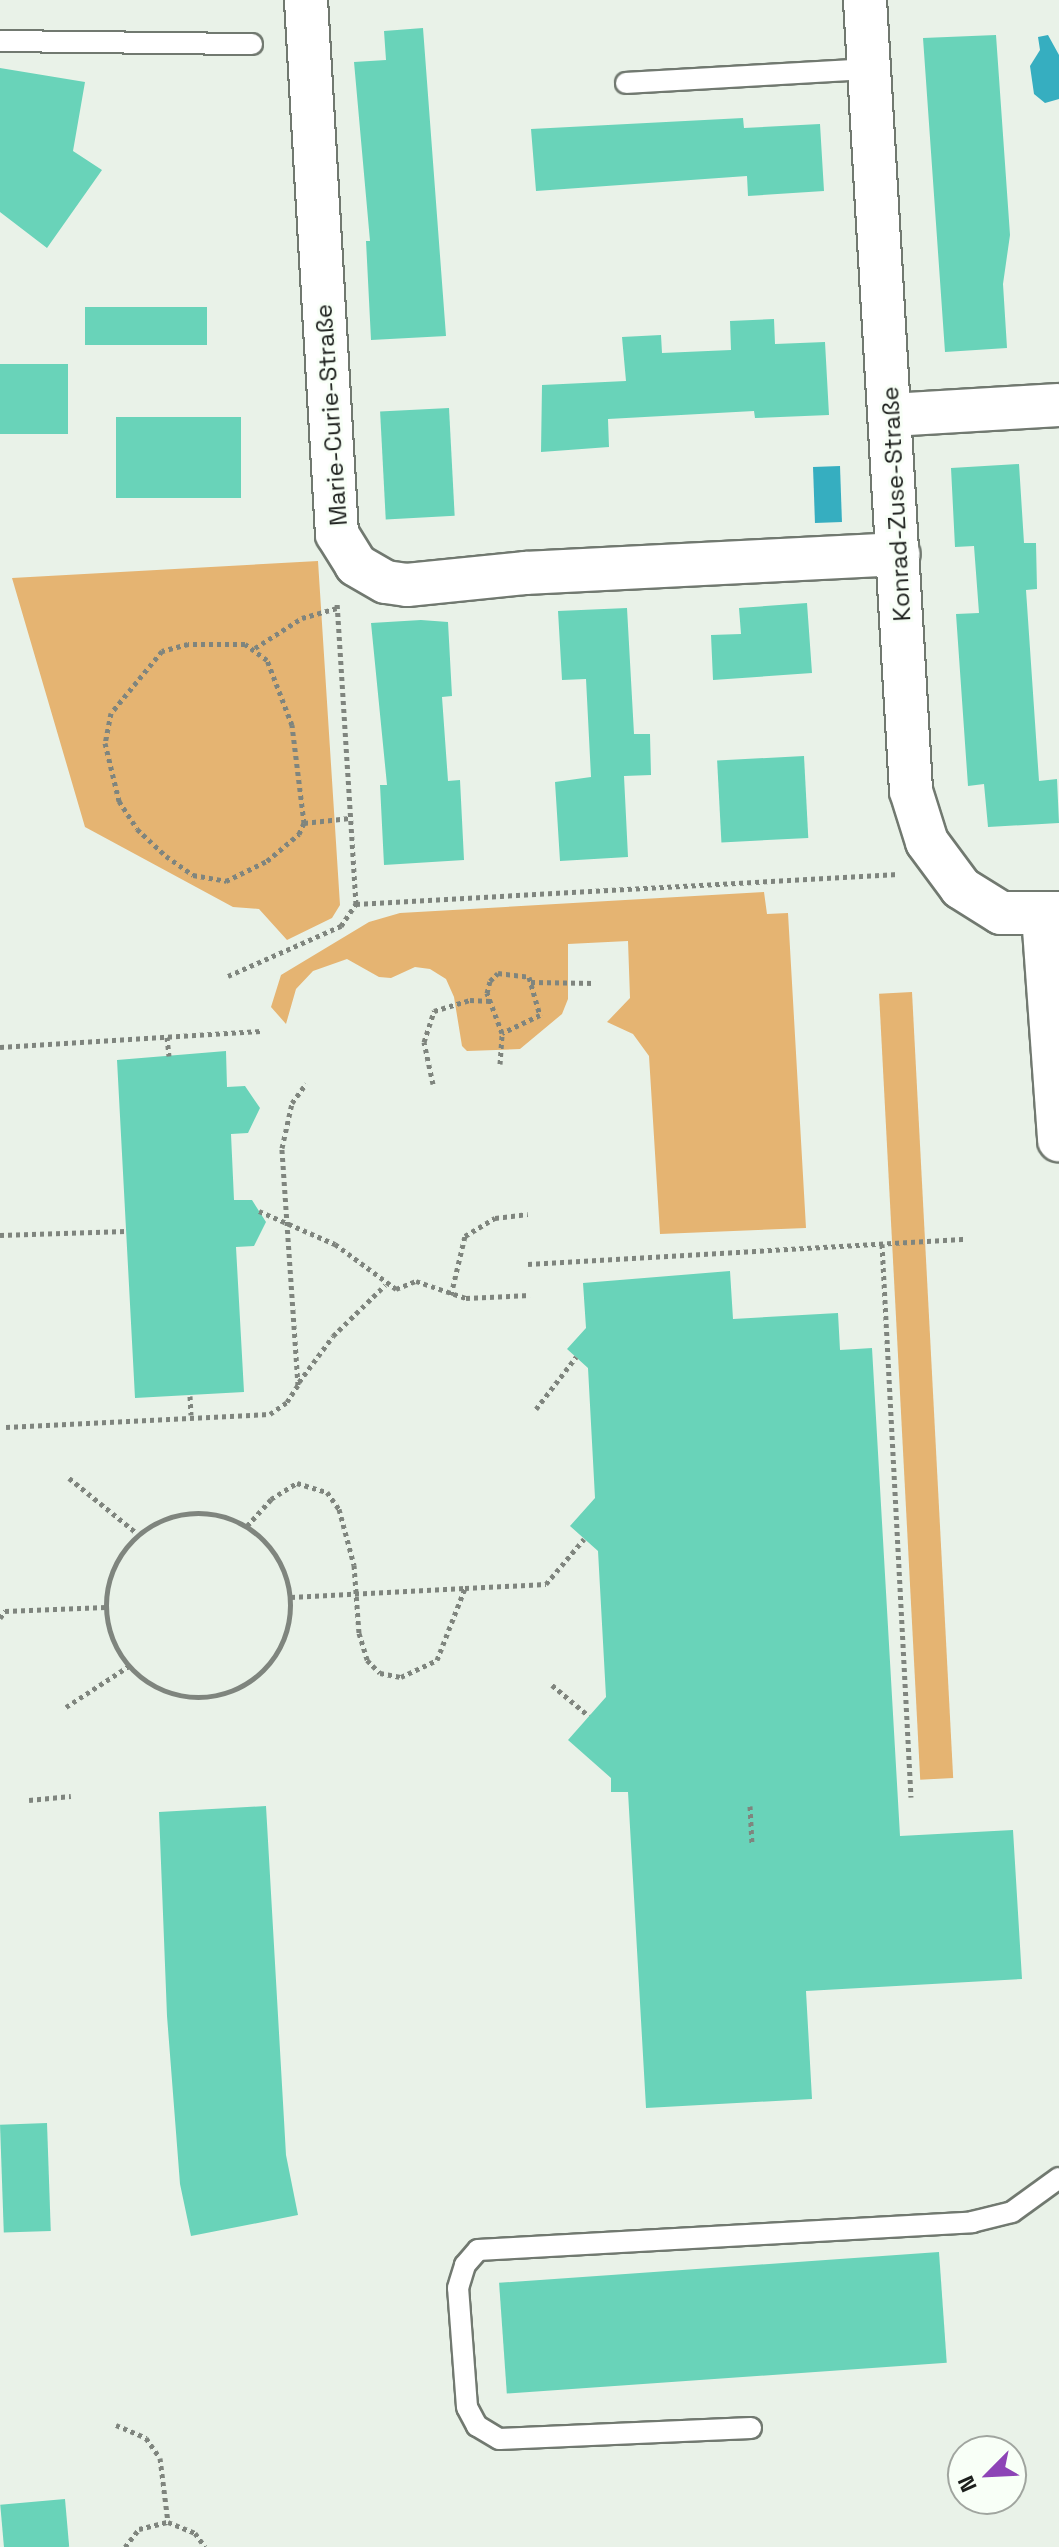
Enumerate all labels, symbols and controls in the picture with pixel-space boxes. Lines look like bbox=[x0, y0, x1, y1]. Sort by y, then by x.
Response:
street label: Marie-Curie-Straße bbox=[309, 303, 353, 527]
street label: Konrad-Zuse-Straße bbox=[875, 386, 917, 622]
north arrow bbox=[947, 2435, 1027, 2515]
text: N bbox=[951, 2472, 983, 2496]

